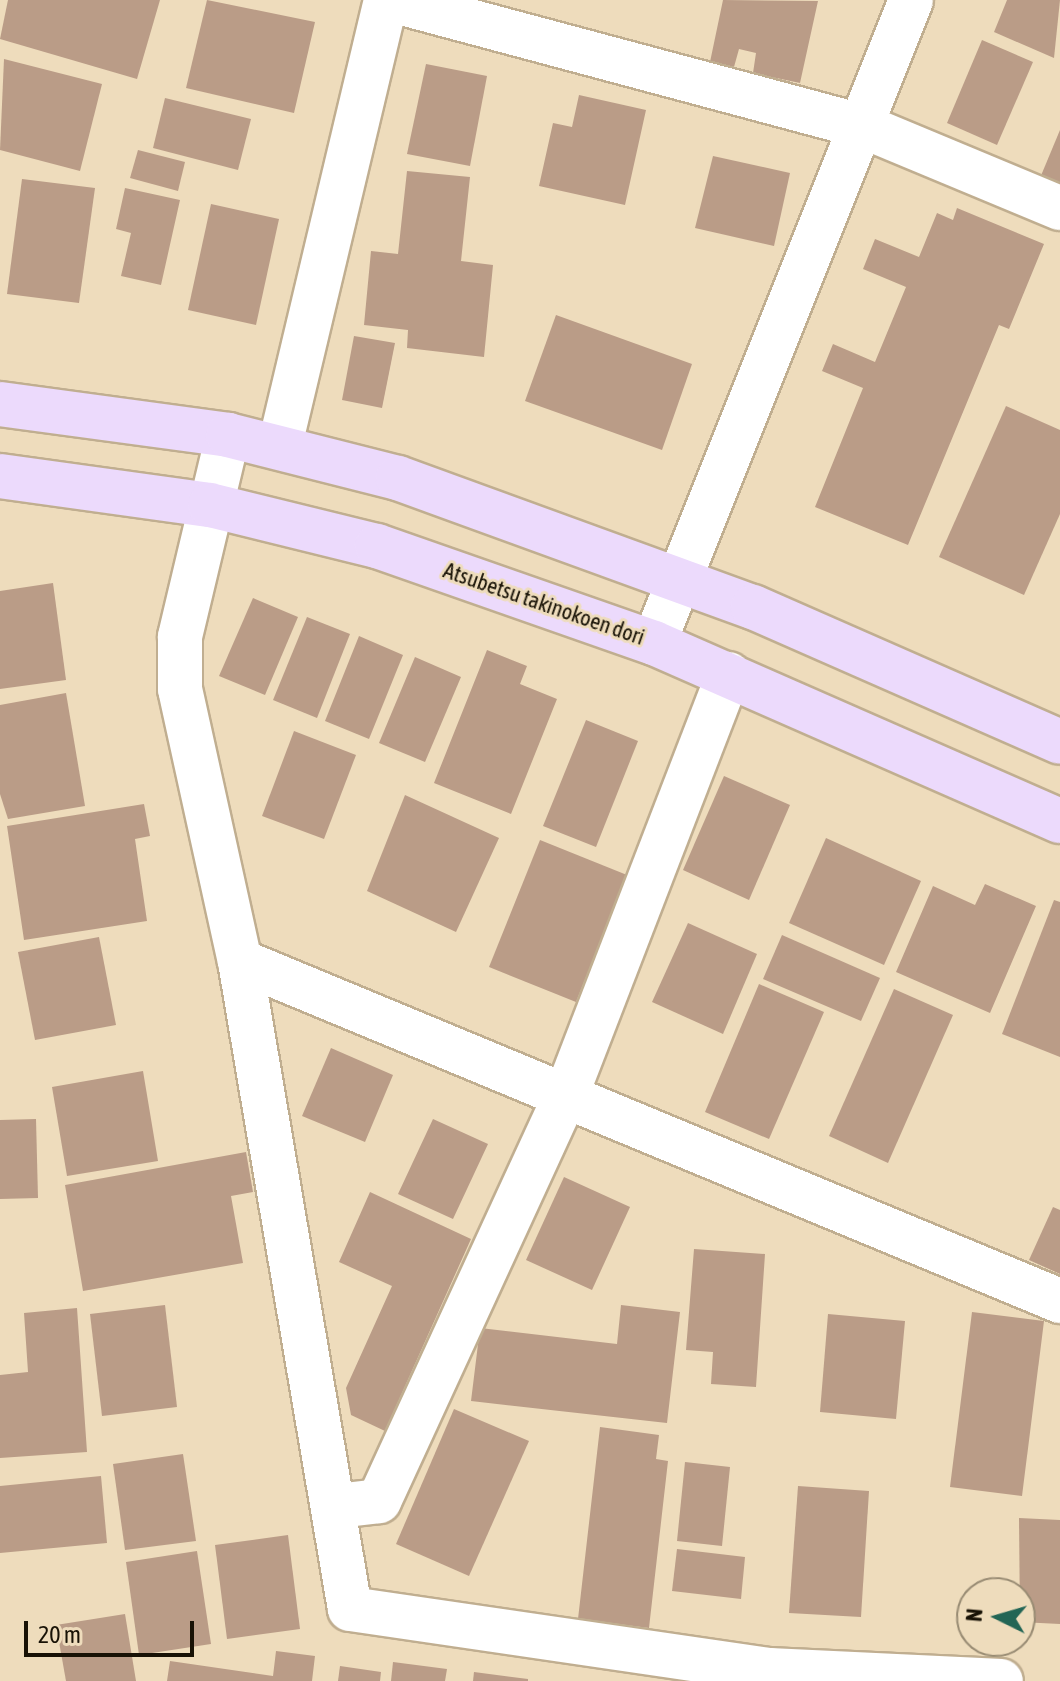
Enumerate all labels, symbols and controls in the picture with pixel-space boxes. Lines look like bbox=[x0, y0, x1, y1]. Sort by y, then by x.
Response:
street label: Atsubetsu takinokoen dori bbox=[440, 557, 648, 651]
north arrow bbox=[956, 1577, 1036, 1657]
scale bar bbox=[28, 1605, 198, 1655]
text: N bbox=[961, 1607, 988, 1623]
text: 20 m bbox=[38, 1621, 81, 1648]

